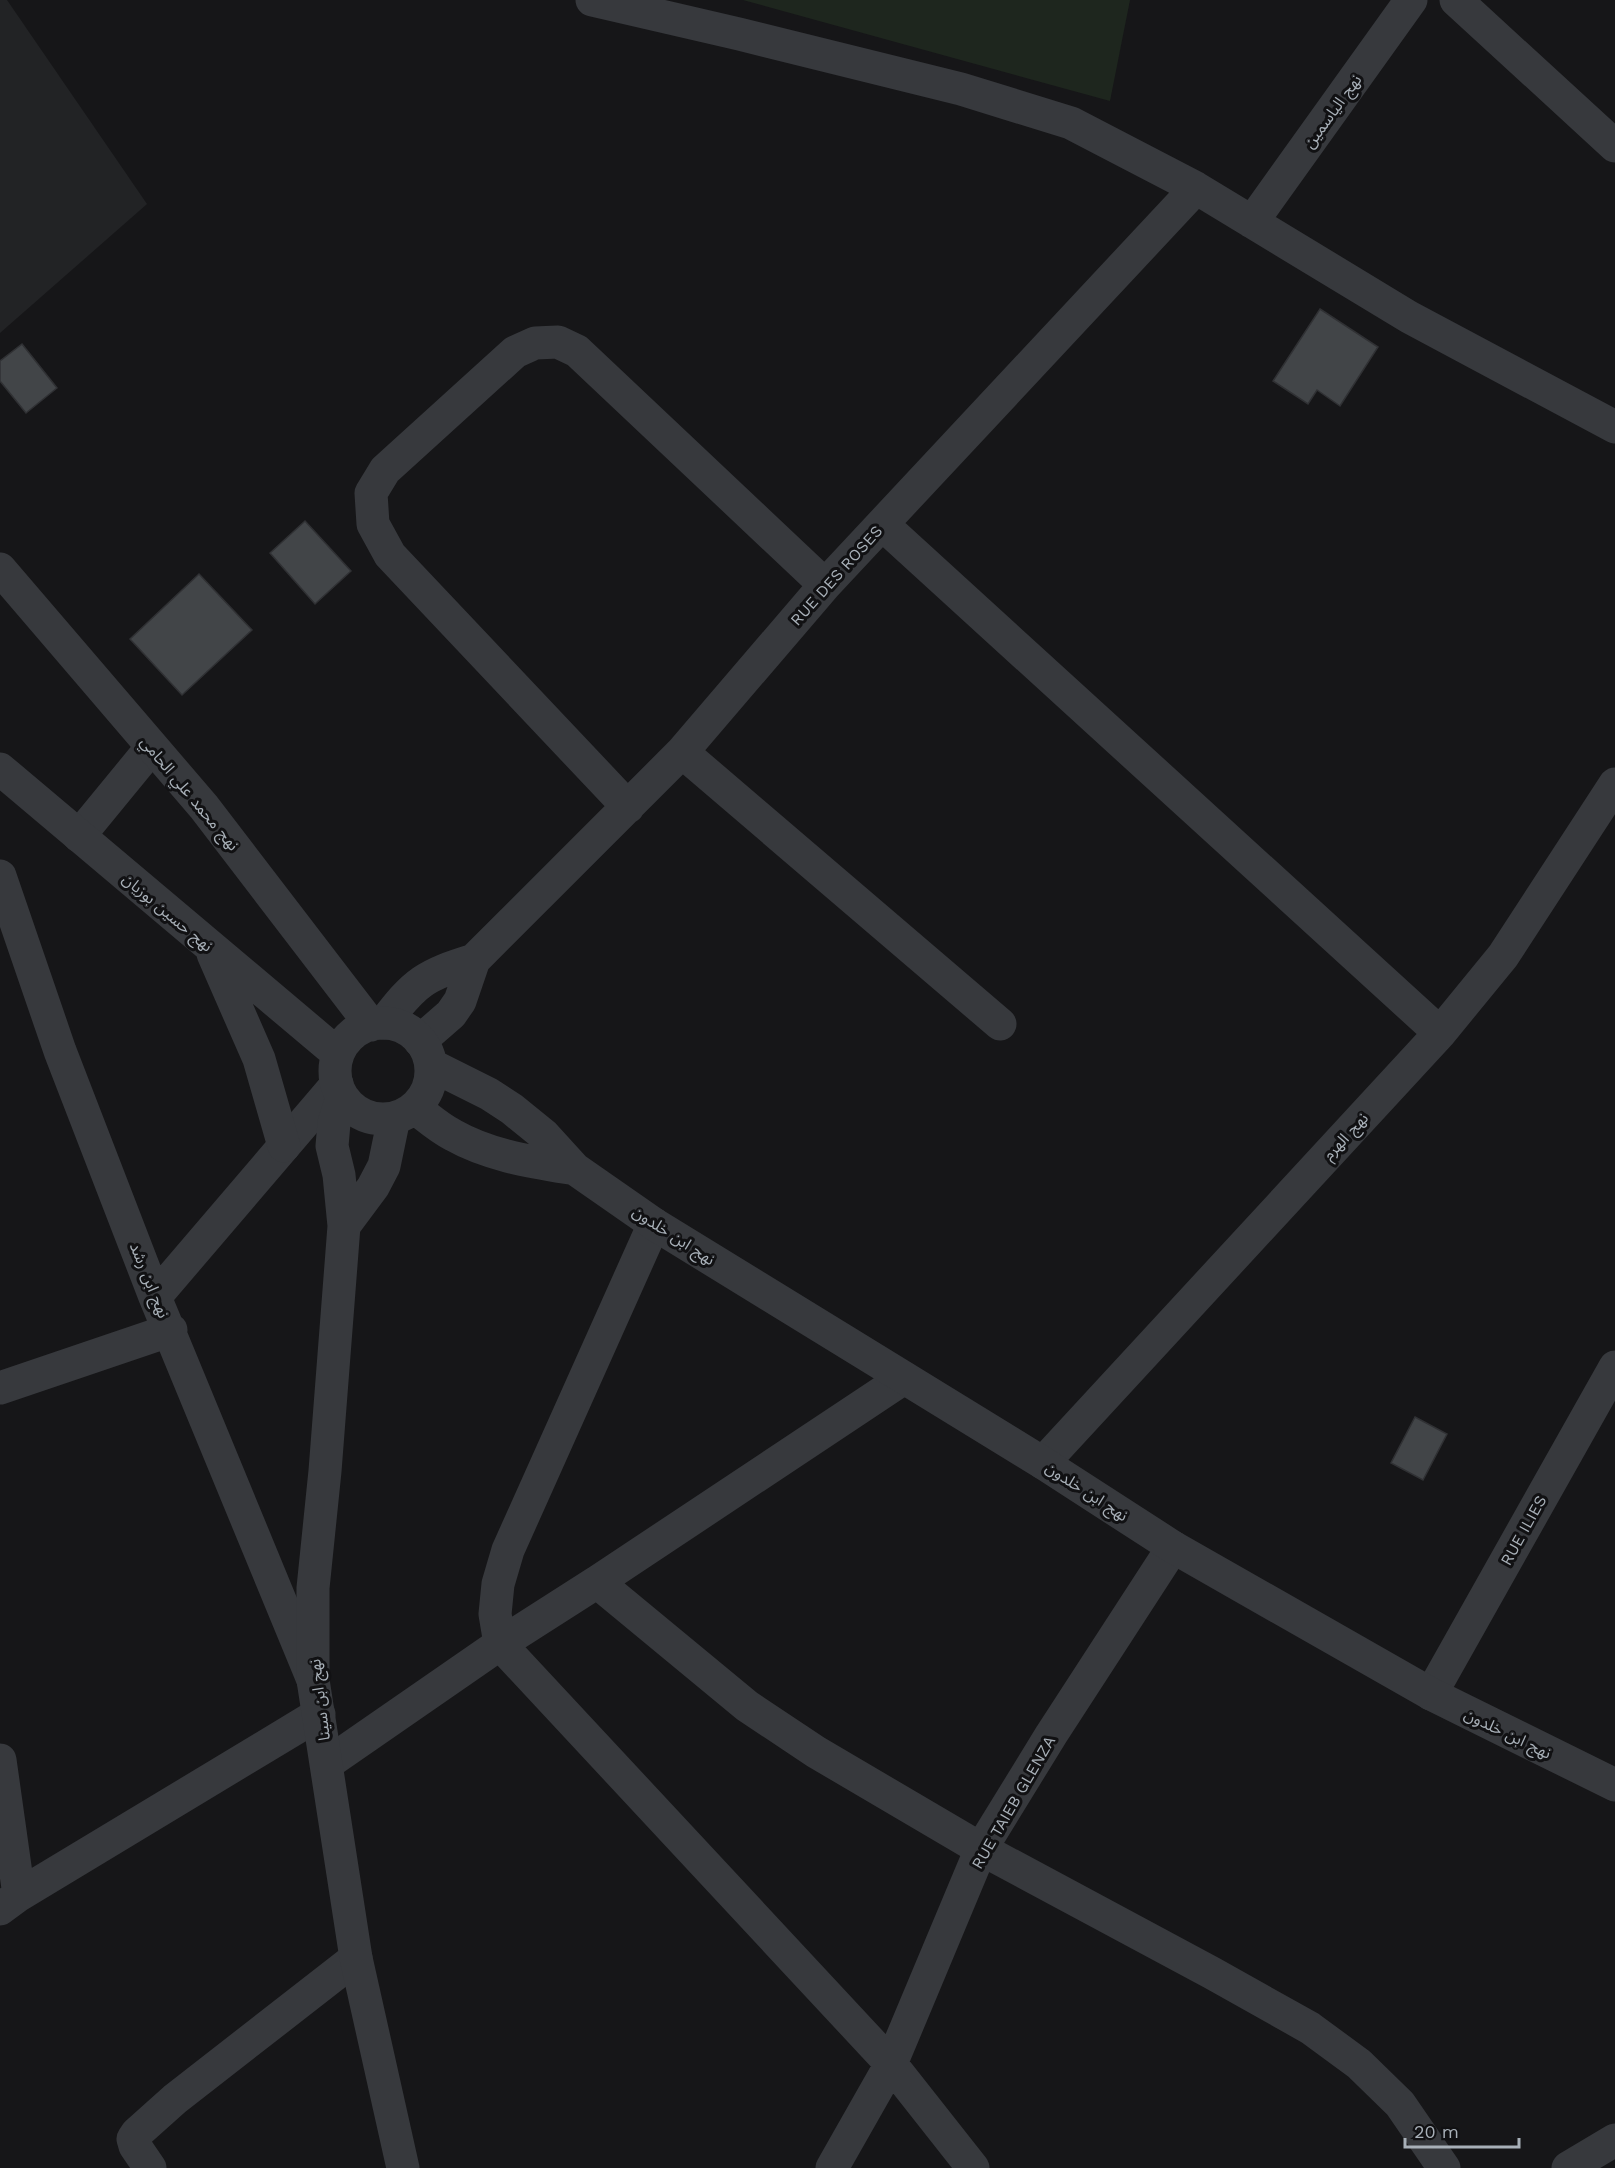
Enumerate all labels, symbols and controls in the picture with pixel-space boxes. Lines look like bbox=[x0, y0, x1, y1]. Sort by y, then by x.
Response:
street label: نهج الياسمين bbox=[1299, 71, 1368, 154]
street label: RUE DES ROSES bbox=[786, 521, 886, 629]
street label: نهج محمد علي الحامي bbox=[134, 732, 243, 856]
street label: نهج حسين بوزيان bbox=[117, 869, 217, 958]
street label: نهج الهرم bbox=[1319, 1109, 1374, 1166]
street label: نهج ابن خلدون bbox=[627, 1202, 718, 1272]
street label: نهج ابن رشد bbox=[123, 1240, 173, 1322]
street label: نهج ابن خلدون bbox=[1040, 1458, 1131, 1528]
street label: RUE ILIES bbox=[1496, 1492, 1550, 1569]
street label: نهج ابن سينا bbox=[305, 1658, 337, 1742]
street label: نهج ابن خلدون bbox=[1460, 1704, 1554, 1765]
street label: RUE TAIEB GLENZA bbox=[968, 1732, 1060, 1872]
scale bar bbox=[1405, 2111, 1519, 2149]
text: 20 m bbox=[1414, 2121, 1459, 2142]

